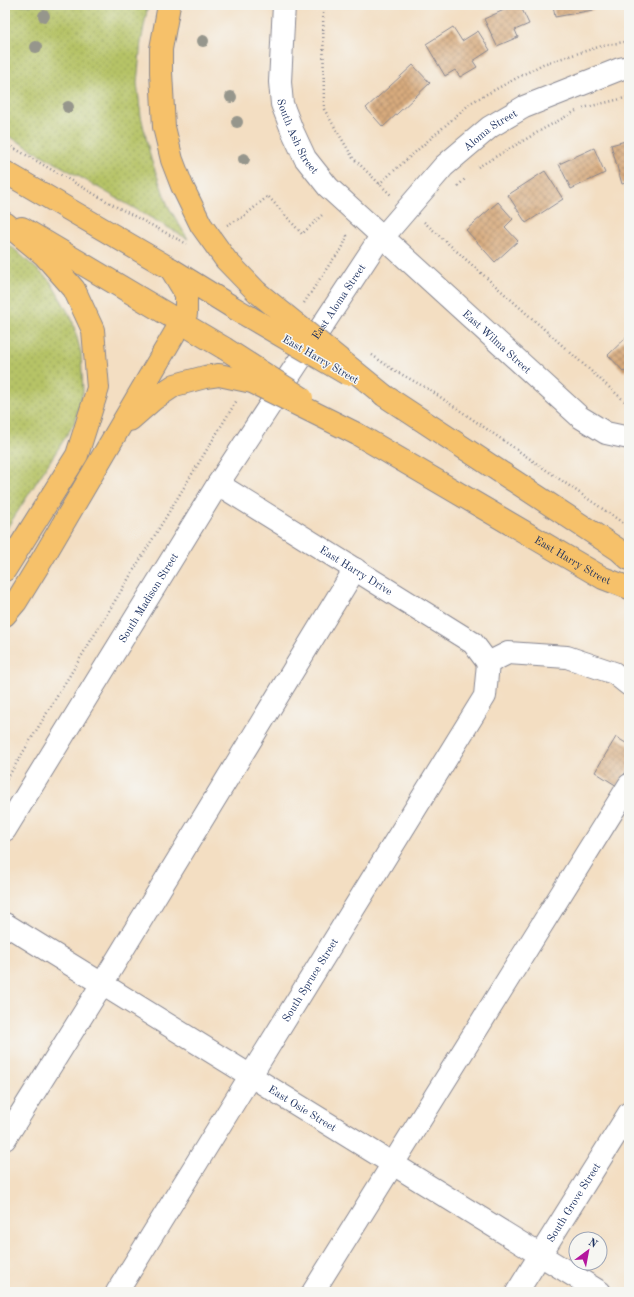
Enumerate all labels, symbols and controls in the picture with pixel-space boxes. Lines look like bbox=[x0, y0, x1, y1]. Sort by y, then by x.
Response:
street label: South Ash Street bbox=[275, 98, 320, 177]
street label: Aloma Street bbox=[462, 108, 520, 154]
street label: East Aloma Street bbox=[311, 262, 368, 342]
street label: East Wilma Street bbox=[460, 309, 533, 376]
street label: East Harry Street bbox=[280, 334, 360, 387]
street label: East Harry Street bbox=[532, 535, 612, 587]
street label: East Harry Drive bbox=[317, 545, 394, 598]
street label: South Madison Street bbox=[118, 551, 181, 645]
street label: South Spruce Street bbox=[281, 937, 341, 1024]
street label: East Osie Street bbox=[266, 1084, 338, 1135]
street label: South Grove Street bbox=[546, 1161, 603, 1245]
north arrow bbox=[568, 1231, 608, 1271]
text: N bbox=[586, 1237, 599, 1251]

